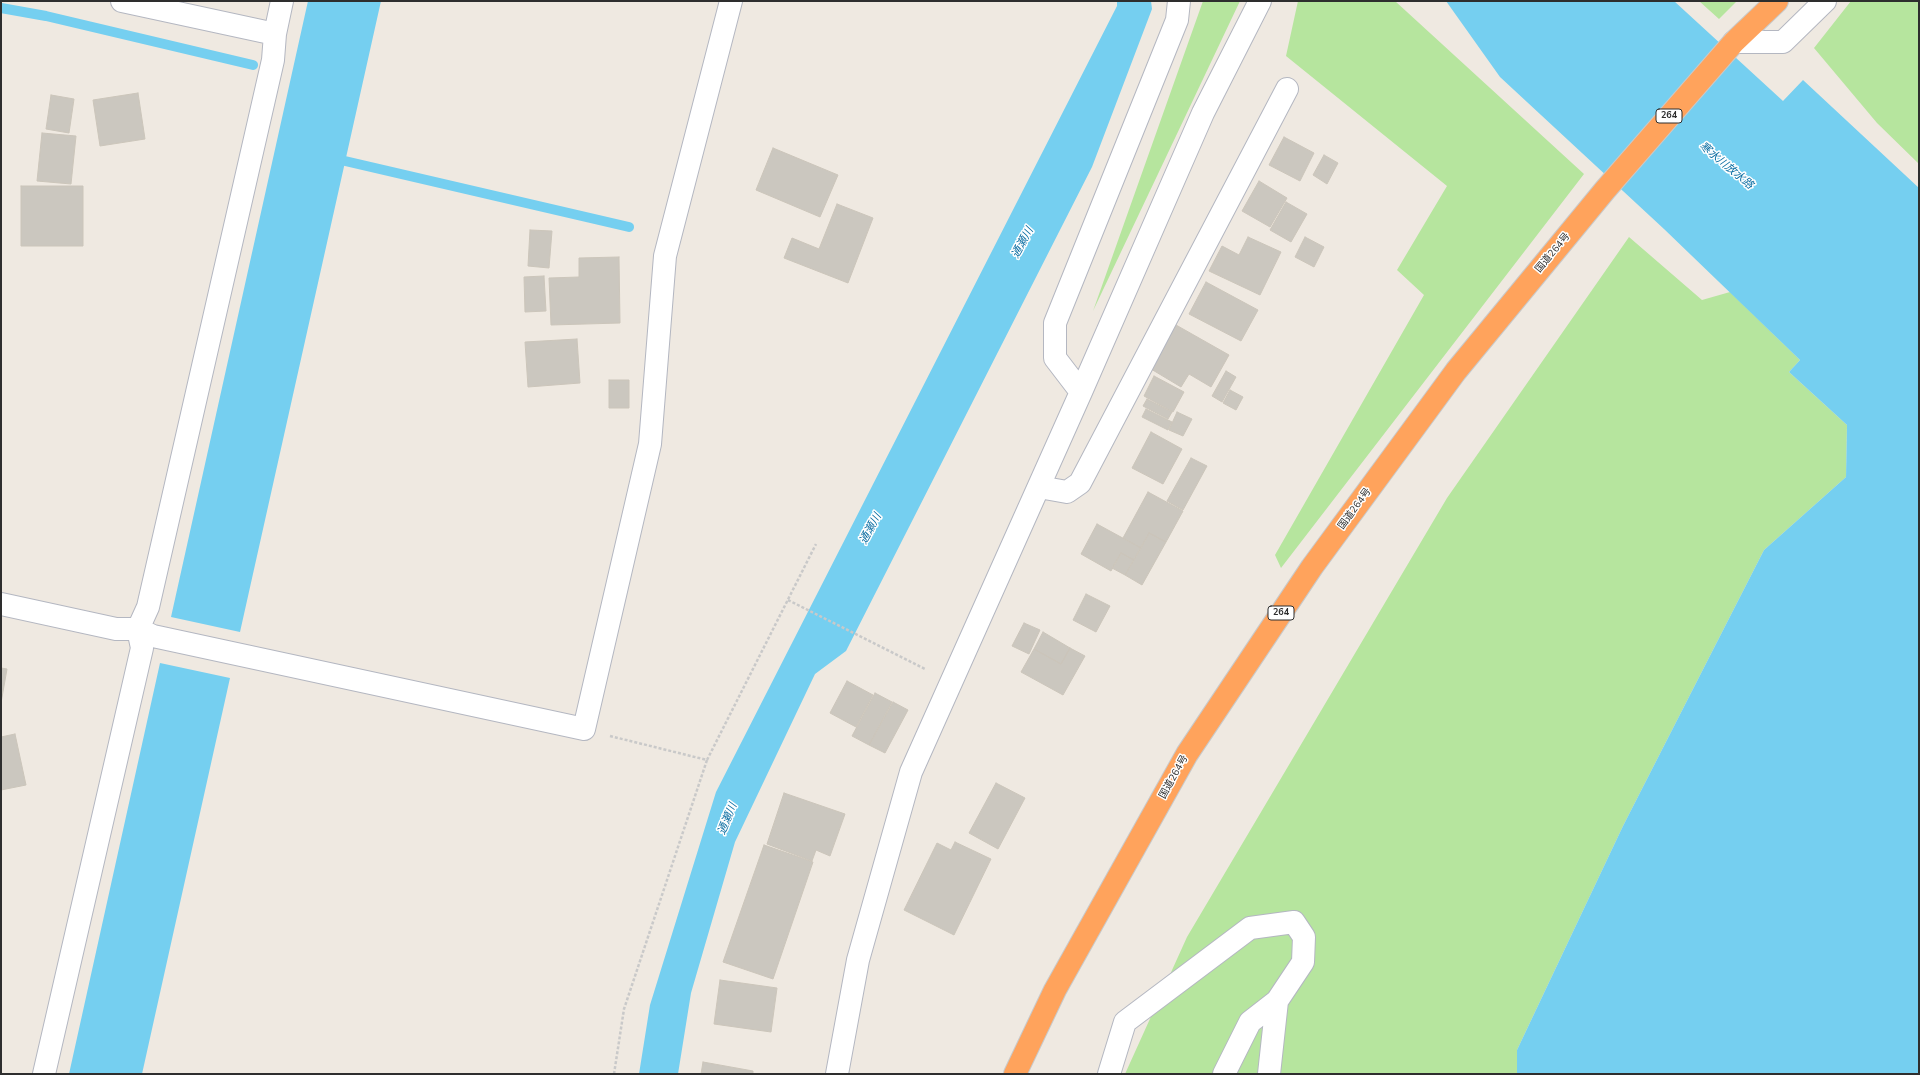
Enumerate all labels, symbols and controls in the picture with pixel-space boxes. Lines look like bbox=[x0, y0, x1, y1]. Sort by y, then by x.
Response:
road number: 264 bbox=[1656, 109, 1682, 123]
water label: 寒水川放水路 bbox=[1696, 140, 1756, 192]
water label: 通瀬川 bbox=[1009, 225, 1037, 261]
street label: 国道264号 bbox=[1533, 231, 1573, 275]
street label: 国道264号 bbox=[1336, 486, 1374, 532]
water label: 通瀬川 bbox=[857, 511, 885, 547]
road number: 264 bbox=[1268, 606, 1294, 620]
street label: 国道264号 bbox=[1157, 753, 1191, 801]
water label: 通瀬川 bbox=[716, 801, 740, 837]

